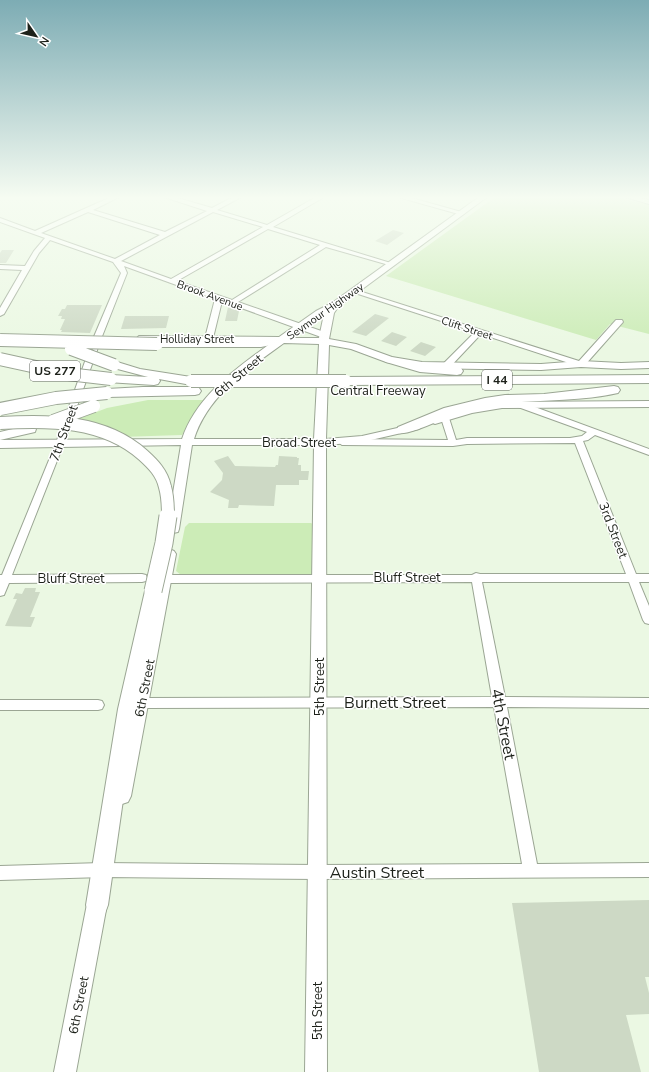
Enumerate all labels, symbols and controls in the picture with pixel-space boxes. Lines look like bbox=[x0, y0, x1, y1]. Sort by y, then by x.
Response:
north arrow bbox=[16, 16, 56, 56]
text: N bbox=[35, 34, 52, 49]
street label: Brook Avenue bbox=[175, 277, 245, 314]
street label: Seymour Highway bbox=[284, 279, 367, 344]
street label: Clift Street bbox=[439, 313, 495, 344]
street label: Holliday Street bbox=[160, 332, 234, 347]
street label: 6th Street bbox=[210, 350, 267, 401]
road number: US 277 bbox=[30, 361, 80, 381]
road number: I 44 bbox=[482, 370, 512, 390]
street label: Central Freeway bbox=[330, 382, 426, 400]
street label: 7th Street bbox=[45, 402, 83, 464]
street label: Broad Street bbox=[262, 434, 336, 452]
street label: 3rd Street bbox=[594, 500, 632, 561]
street label: Bluff Street bbox=[373, 569, 441, 587]
street label: Bluff Street bbox=[37, 570, 105, 588]
street label: 6th Street bbox=[131, 657, 159, 719]
street label: 5th Street bbox=[311, 657, 329, 716]
street label: 4th Street bbox=[485, 687, 521, 762]
street label: Burnett Street bbox=[344, 692, 446, 714]
street label: Austin Street bbox=[330, 862, 425, 884]
street label: 6th Street bbox=[65, 974, 93, 1036]
street label: 5th Street bbox=[309, 981, 327, 1040]

